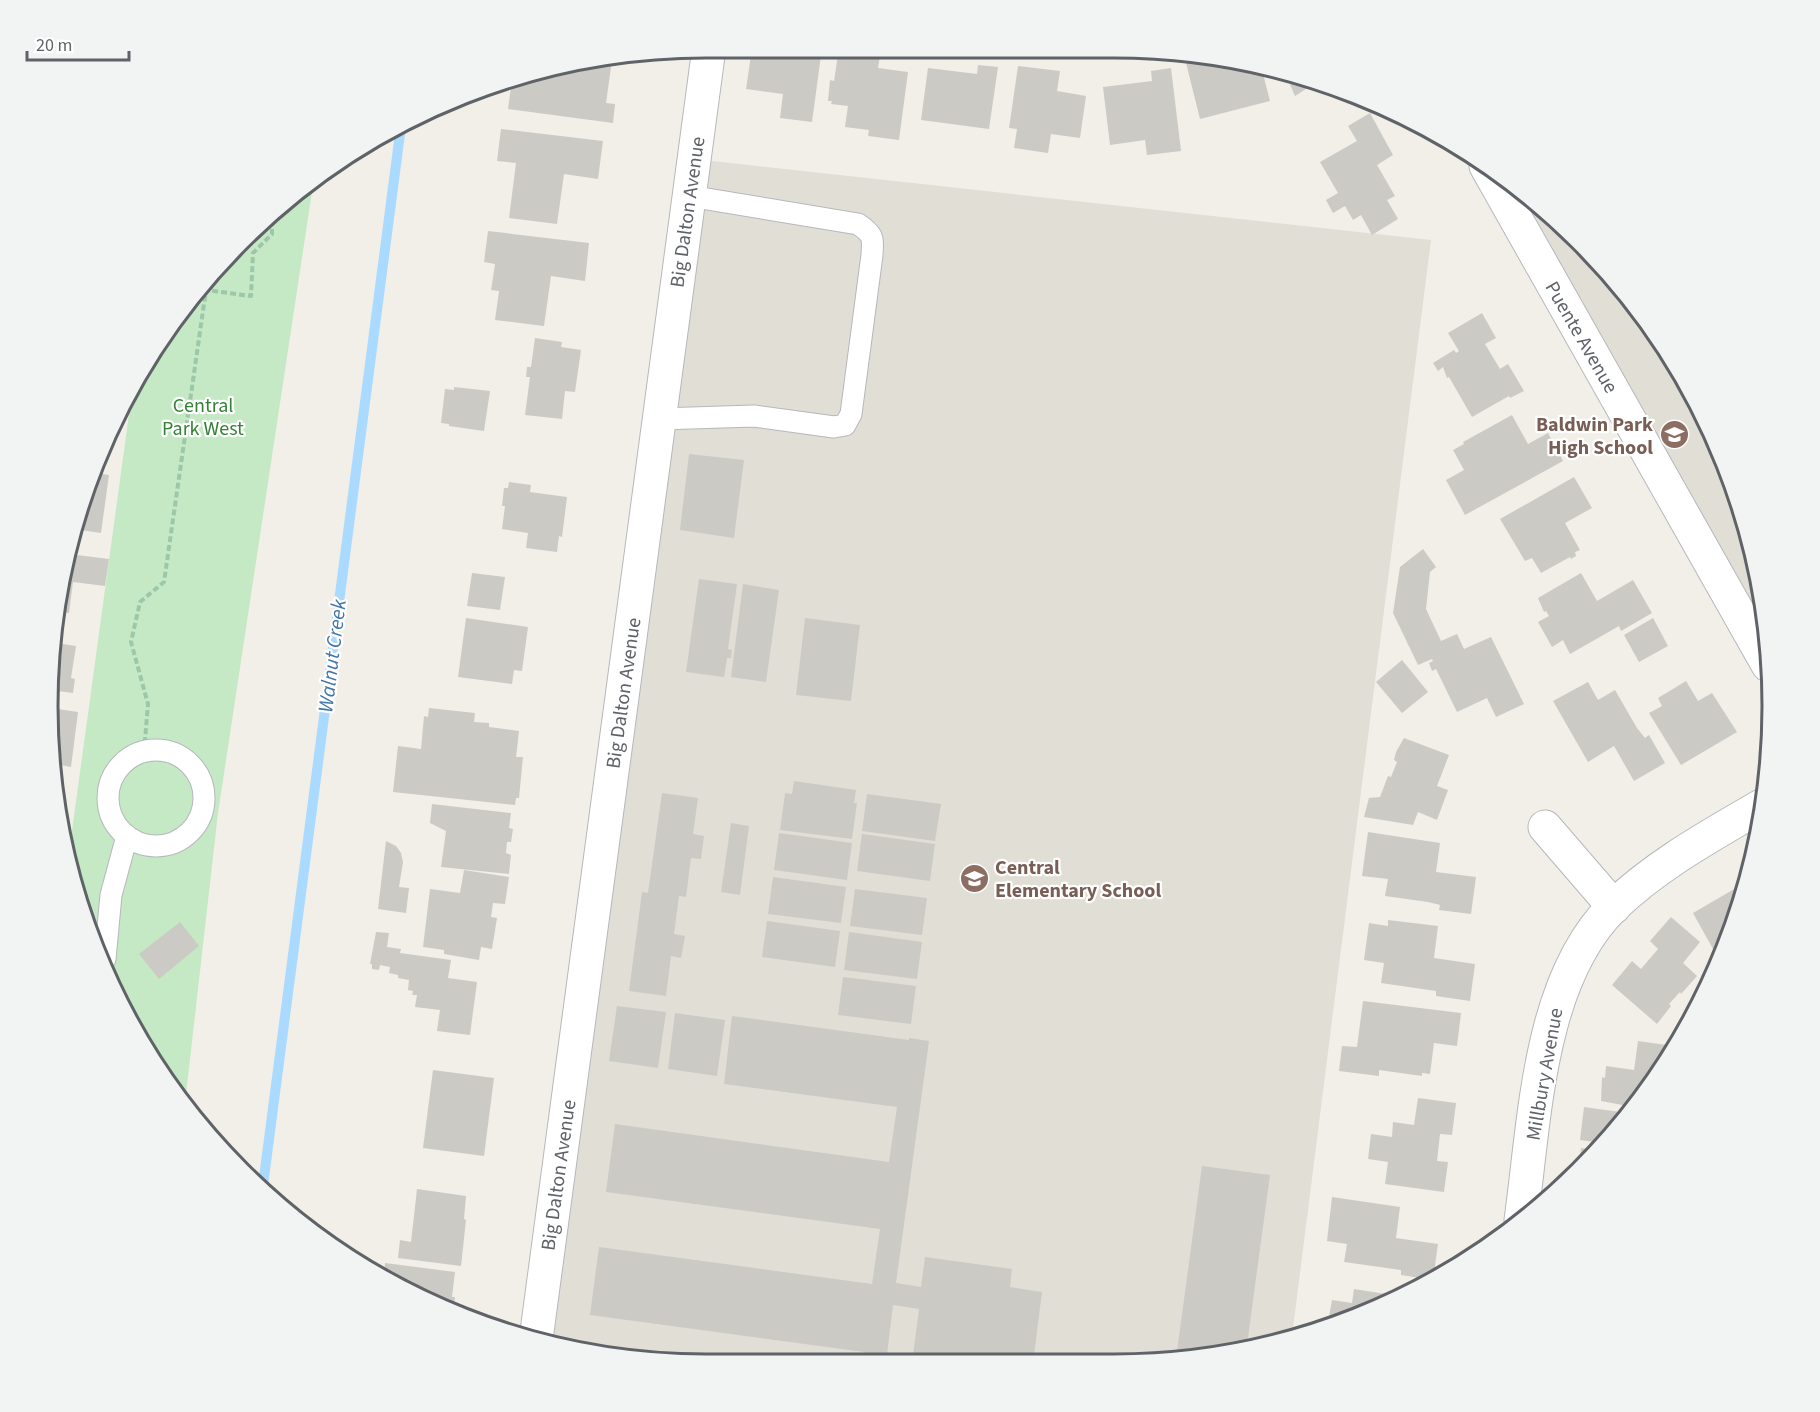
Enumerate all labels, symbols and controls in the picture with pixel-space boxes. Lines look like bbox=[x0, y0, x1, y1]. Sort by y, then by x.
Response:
scale bar bbox=[27, 24, 129, 62]
text: 20 m bbox=[36, 33, 72, 58]
street label: Big Dalton Avenue bbox=[664, 135, 712, 289]
street label: Puente Avenue bbox=[1538, 276, 1625, 399]
park label: Central Park West bbox=[162, 392, 244, 443]
place label: Baldwin Park High School bbox=[1536, 411, 1653, 462]
school or university icon: Baldwin Park High School bbox=[1658, 419, 1690, 451]
water label: Walnut Creek bbox=[310, 597, 354, 714]
street label: Big Dalton Avenue bbox=[600, 616, 648, 770]
place label: Central Elementary School bbox=[995, 854, 1161, 905]
school or university icon: Central Elementary School bbox=[958, 862, 990, 894]
street label: Millbury Avenue bbox=[1520, 1006, 1570, 1143]
street label: Big Dalton Avenue bbox=[535, 1098, 583, 1252]

